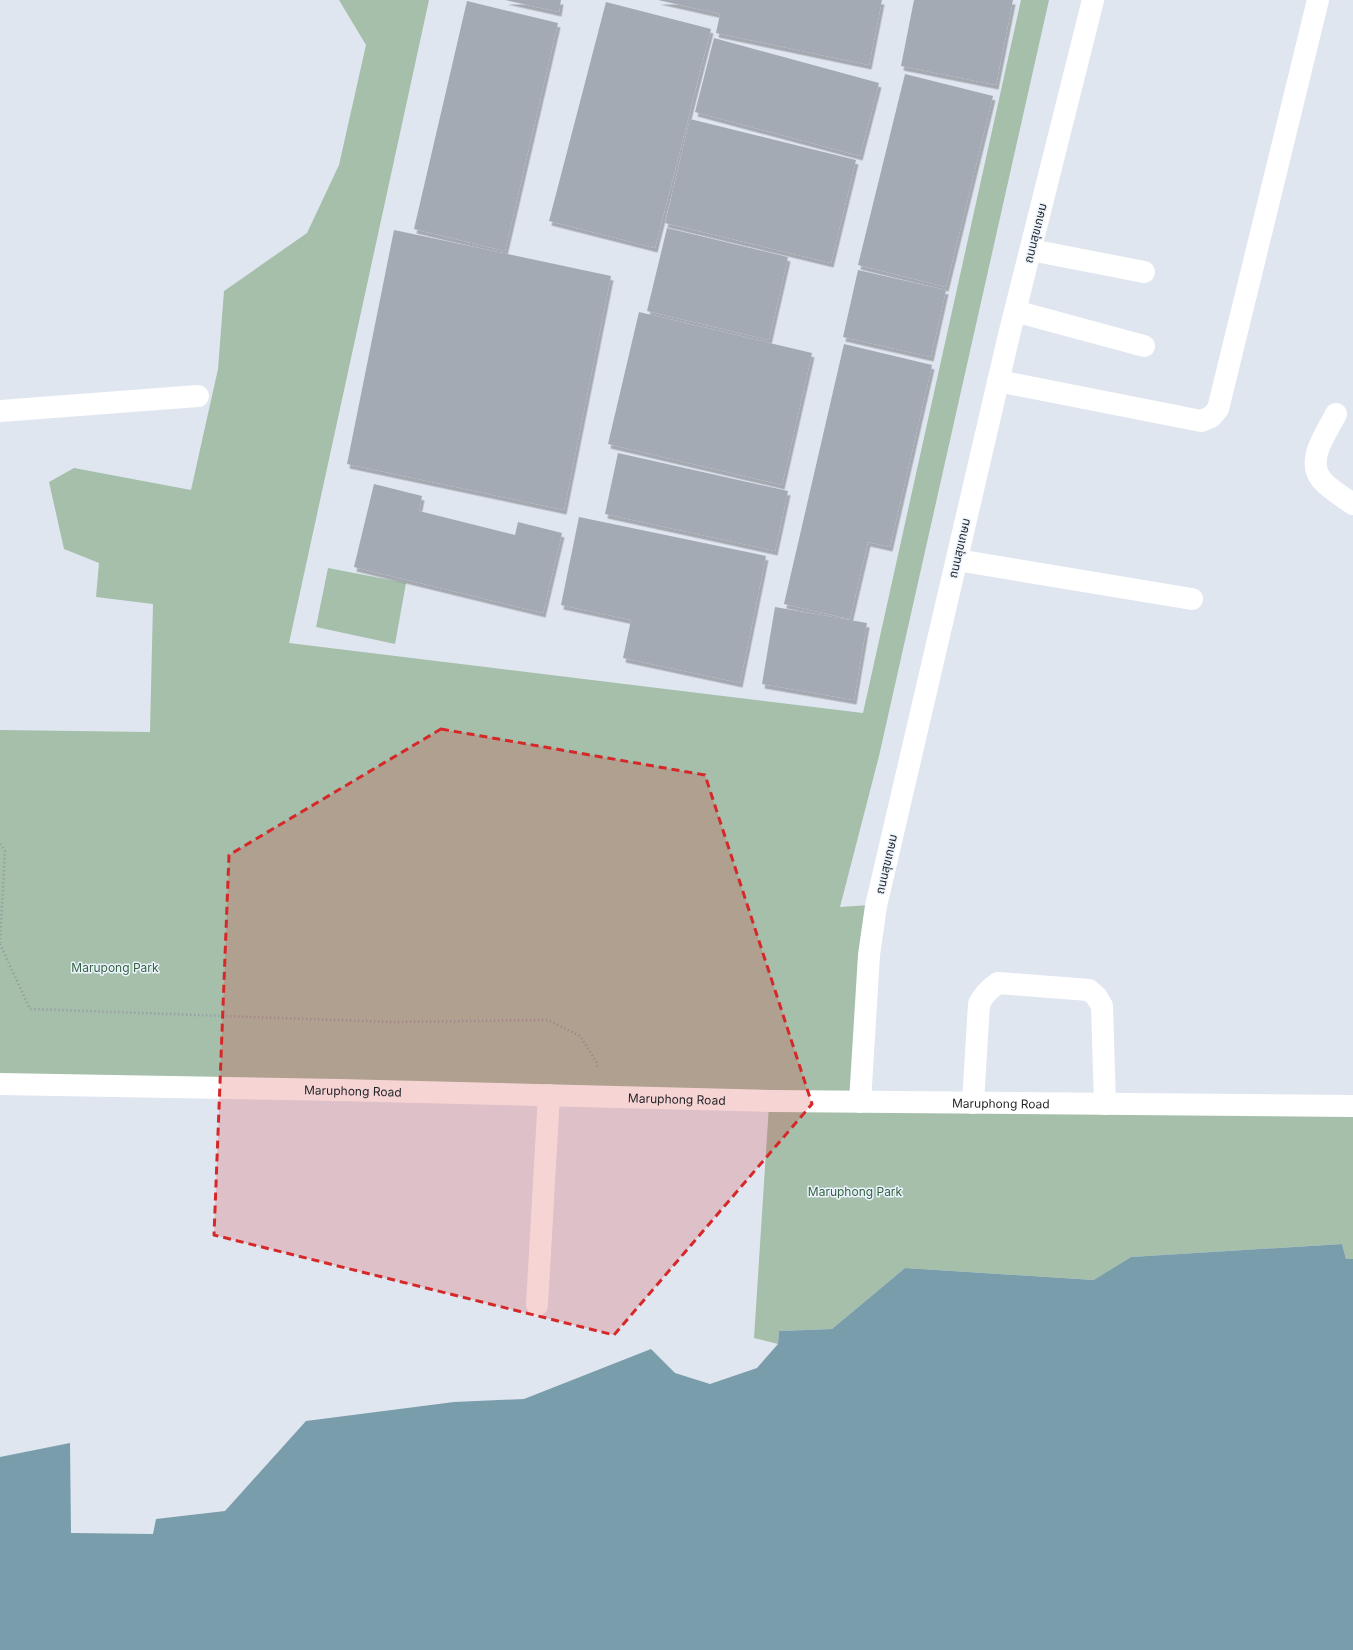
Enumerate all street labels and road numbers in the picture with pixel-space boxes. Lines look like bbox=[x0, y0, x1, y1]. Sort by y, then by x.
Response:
street label: ถนนสุขเกษม bbox=[1020, 202, 1050, 264]
street label: ถนนสุขเกษม bbox=[945, 517, 973, 579]
street label: ถนนสุขเกษม bbox=[872, 833, 900, 895]
street label: Maruphong Road bbox=[304, 1082, 402, 1099]
street label: Maruphong Road bbox=[628, 1090, 726, 1107]
street label: Maruphong Road bbox=[952, 1095, 1050, 1111]

